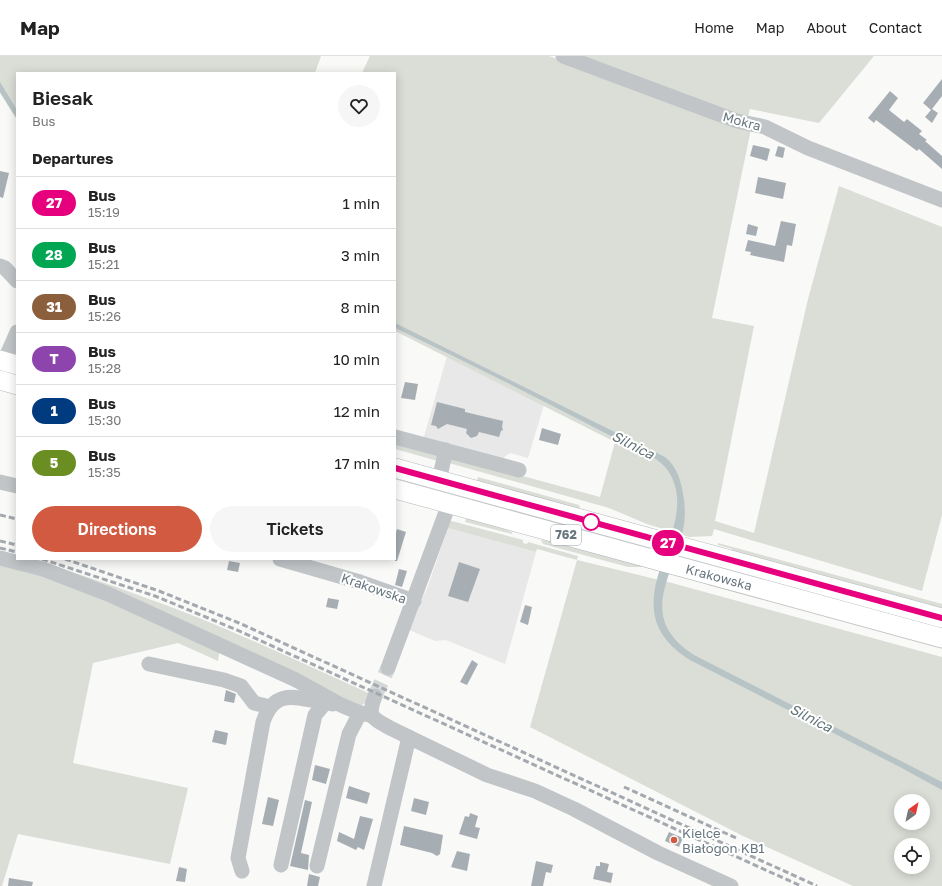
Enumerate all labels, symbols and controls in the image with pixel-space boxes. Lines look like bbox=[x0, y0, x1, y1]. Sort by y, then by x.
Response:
text: Map bbox=[20, 16, 60, 39]
text: Home bbox=[694, 19, 734, 36]
text: Map bbox=[756, 19, 784, 36]
text: About bbox=[806, 19, 847, 36]
text: Contact bbox=[869, 19, 922, 36]
button: heart bbox=[338, 85, 380, 127]
text: Biesak bbox=[32, 86, 93, 109]
street label: Mokra bbox=[721, 108, 763, 134]
text: Bus bbox=[32, 113, 55, 129]
text: Departures bbox=[32, 149, 113, 167]
text: Bus bbox=[88, 186, 116, 204]
text: 27 bbox=[46, 194, 62, 211]
text: 1 min bbox=[342, 194, 380, 212]
text: 15:19 bbox=[88, 204, 120, 220]
text: Bus bbox=[88, 238, 116, 256]
text: 28 bbox=[45, 246, 63, 263]
text: 3 min bbox=[341, 246, 380, 264]
text: 15:21 bbox=[88, 256, 120, 272]
text: Bus bbox=[88, 290, 116, 308]
text: 31 bbox=[46, 298, 62, 315]
text: 8 min bbox=[341, 298, 380, 316]
text: 15:26 bbox=[88, 308, 121, 324]
text: Bus bbox=[88, 342, 116, 360]
text: T bbox=[49, 350, 59, 367]
text: 10 min bbox=[333, 350, 380, 368]
text: 15:28 bbox=[88, 360, 121, 376]
text: Bus bbox=[88, 394, 116, 412]
text: 1 bbox=[50, 402, 58, 419]
text: 12 min bbox=[334, 402, 380, 420]
text: 15:30 bbox=[88, 412, 121, 428]
water label: Silnica bbox=[609, 427, 658, 463]
text: Bus bbox=[88, 446, 116, 464]
text: 5 bbox=[50, 454, 58, 471]
text: 17 min bbox=[335, 454, 380, 472]
text: 15:35 bbox=[88, 464, 121, 480]
button: Directions bbox=[32, 506, 202, 552]
button: Tickets bbox=[210, 506, 380, 552]
unlabelled marker bbox=[582, 513, 600, 531]
road number: 762 bbox=[551, 525, 581, 545]
line badge: 27 bbox=[650, 530, 686, 556]
text: 27 bbox=[660, 534, 676, 551]
street label: Krakowska bbox=[684, 560, 754, 594]
street label: Krakowska bbox=[339, 569, 409, 607]
water label: Silnica bbox=[787, 700, 836, 736]
north arrow bbox=[894, 794, 930, 830]
map controls bbox=[894, 794, 930, 874]
place label: Kielce Białogon KB1 bbox=[682, 825, 765, 856]
marker: Kielce Białogon KB1 bbox=[669, 835, 679, 845]
button: locate bbox=[894, 838, 930, 874]

